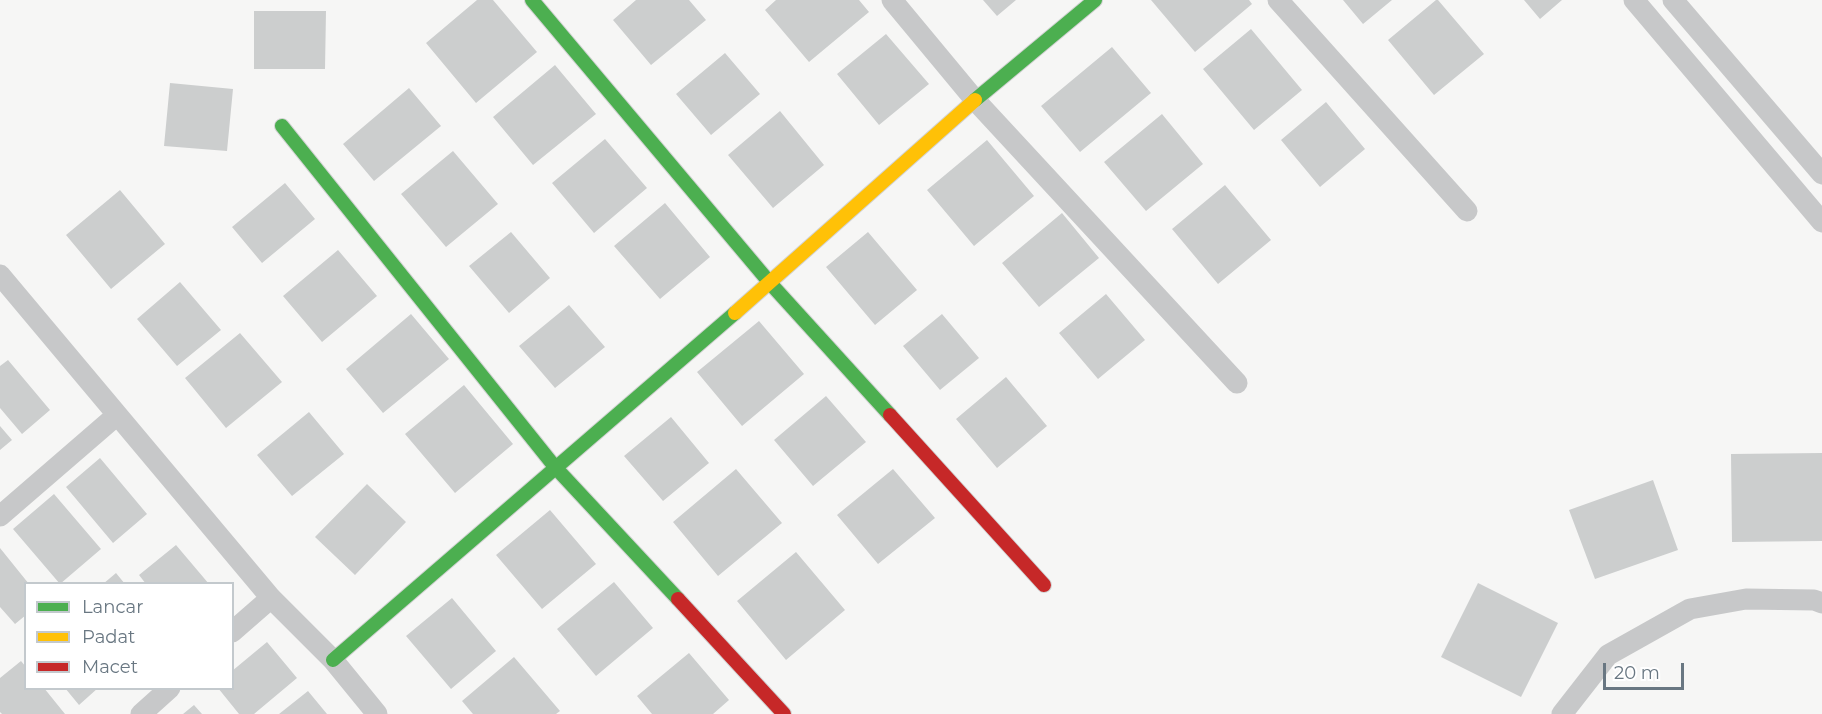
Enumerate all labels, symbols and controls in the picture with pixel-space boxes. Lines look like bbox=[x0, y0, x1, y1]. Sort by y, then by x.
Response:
legend bbox=[24, 582, 234, 690]
text: Lancar bbox=[82, 596, 143, 618]
text: Padat bbox=[82, 626, 135, 648]
scale bar bbox=[1606, 651, 1687, 689]
text: Macet bbox=[82, 656, 138, 678]
text: 20 m bbox=[1614, 662, 1660, 684]

